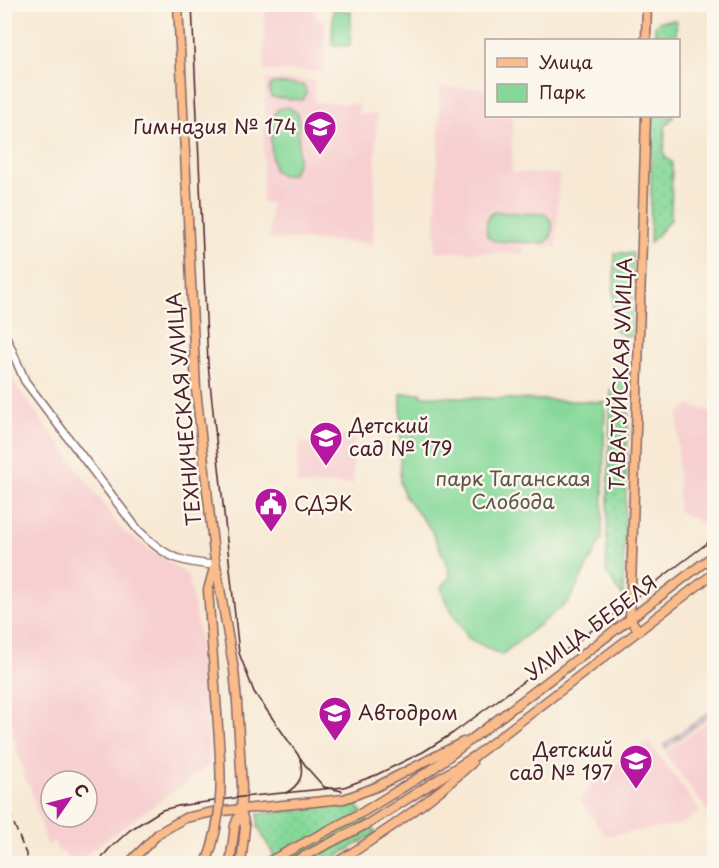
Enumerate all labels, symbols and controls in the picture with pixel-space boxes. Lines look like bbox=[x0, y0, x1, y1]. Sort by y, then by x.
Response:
legend bbox=[485, 39, 680, 117]
text: Улица bbox=[539, 48, 593, 75]
text: Парк bbox=[539, 78, 586, 105]
school or university icon: Гимназия № 174 bbox=[302, 109, 338, 156]
place label: Гимназия № 174 bbox=[133, 111, 297, 141]
street label: ТАВАТУЙСКАЯ УЛИЦА bbox=[601, 257, 639, 491]
street label: ТЕХНИЧЕСКАЯ УЛИЦА bbox=[158, 291, 208, 527]
place label: Детский сад № 179 bbox=[348, 410, 453, 463]
school or university icon: Детский сад № 179 bbox=[308, 420, 344, 467]
park label: парк Таганская Слобода bbox=[435, 463, 591, 516]
public building icon: СДЭК bbox=[253, 486, 289, 533]
place label: СДЭК bbox=[294, 488, 353, 518]
street label: УЛИЦА БЕБЕЛЯ bbox=[518, 567, 663, 687]
school or university icon: Автодром bbox=[317, 695, 353, 742]
place label: Автодром bbox=[358, 697, 458, 727]
place label: Детский сад № 197 bbox=[509, 734, 613, 787]
school or university icon: Детский сад № 197 bbox=[618, 743, 654, 790]
north arrow bbox=[39, 769, 99, 829]
text: С bbox=[69, 778, 95, 802]

